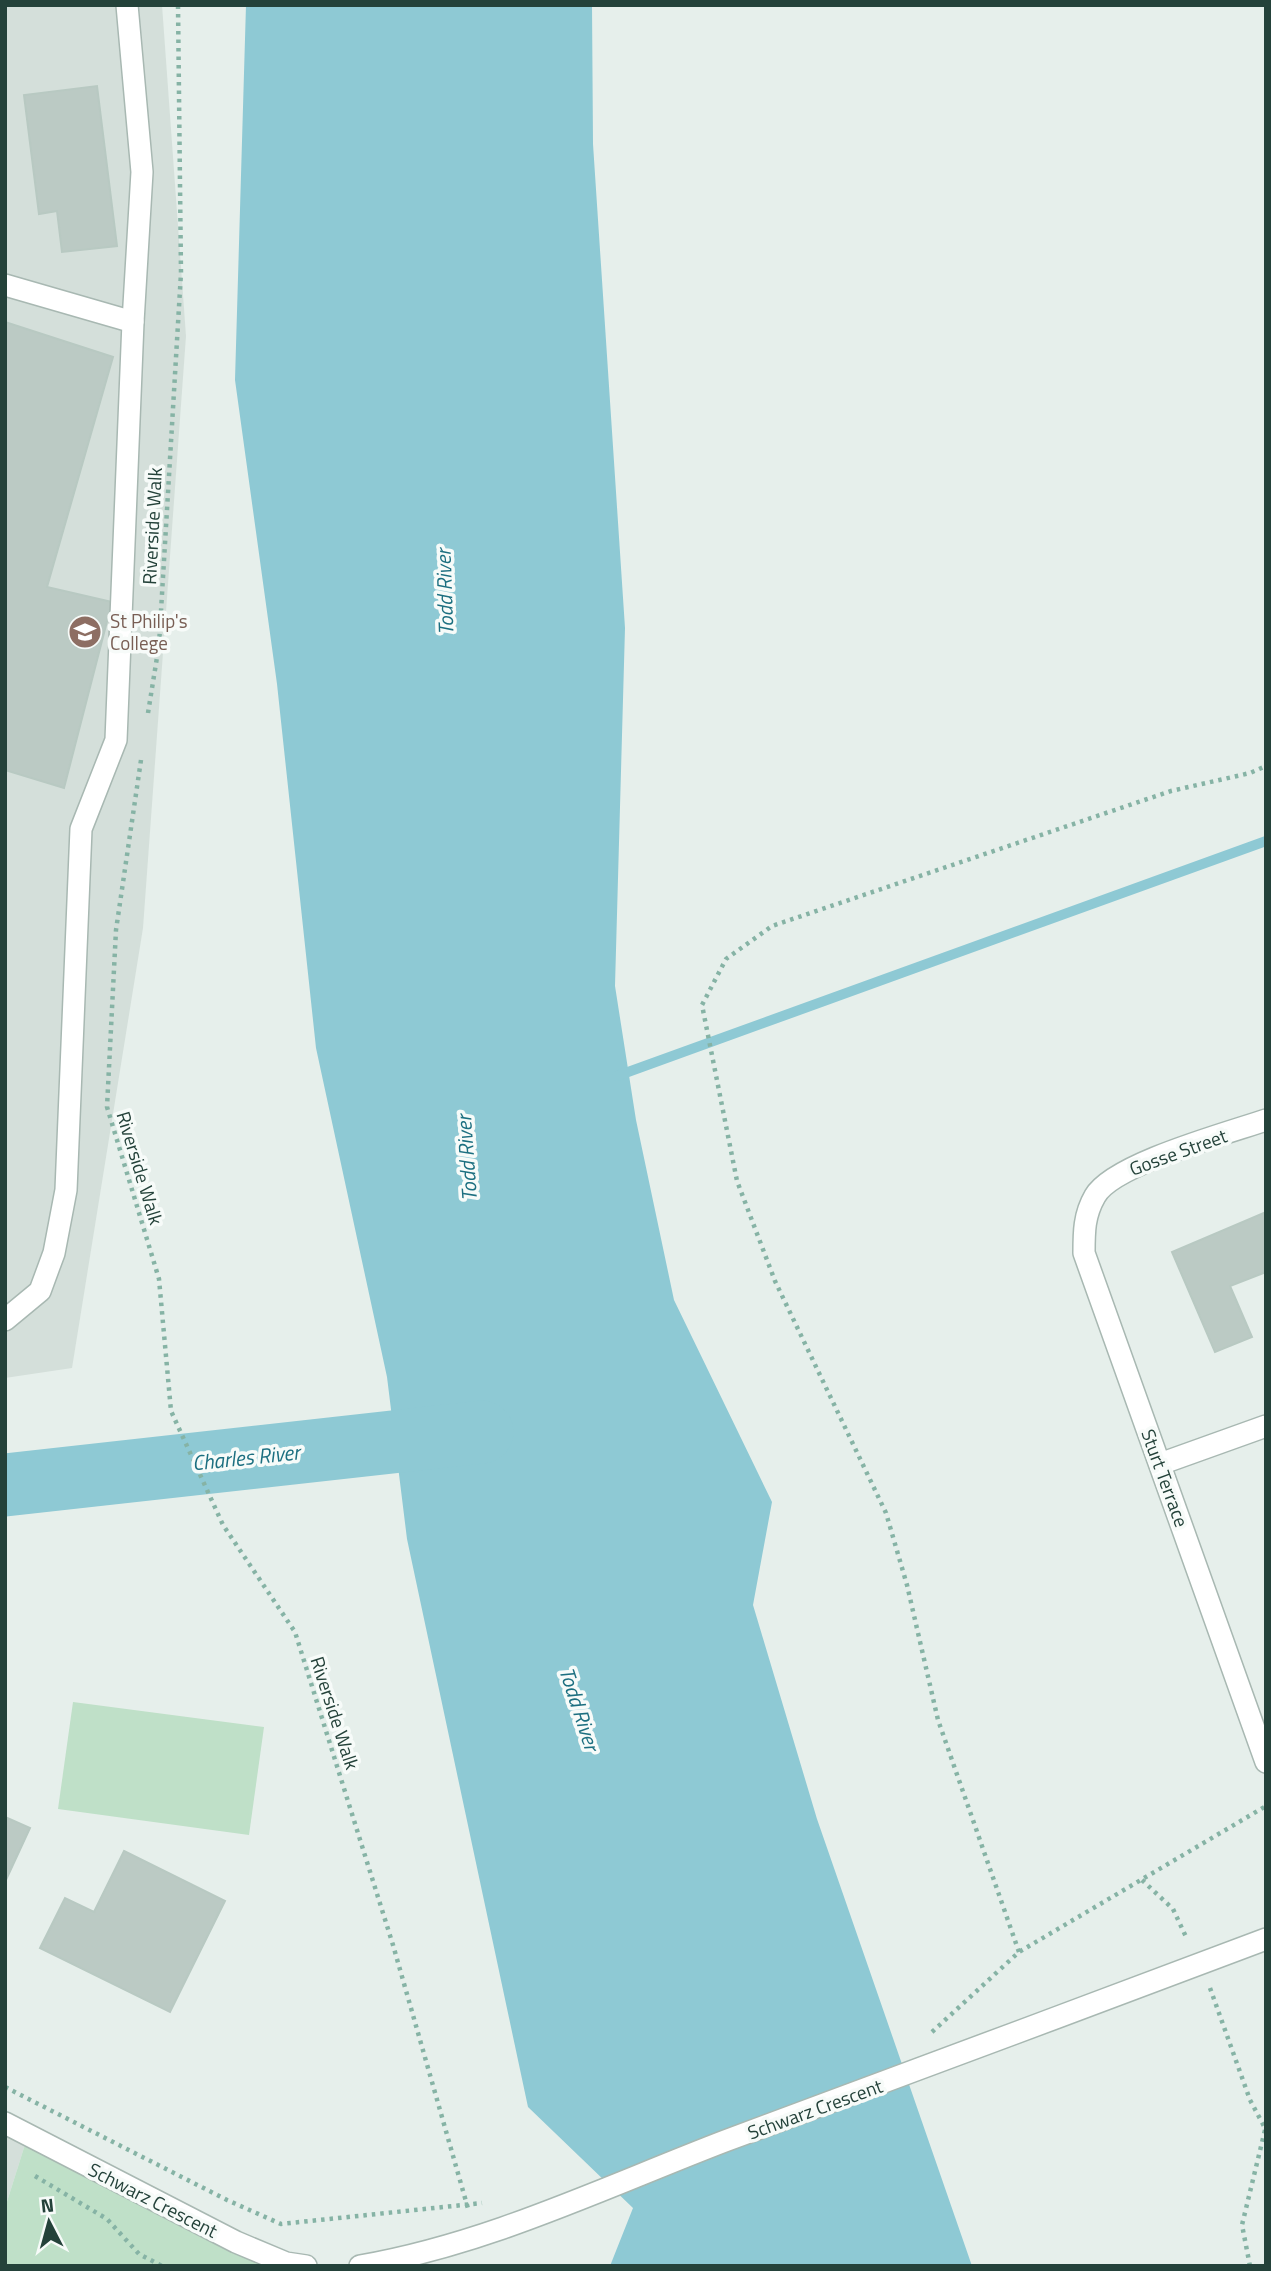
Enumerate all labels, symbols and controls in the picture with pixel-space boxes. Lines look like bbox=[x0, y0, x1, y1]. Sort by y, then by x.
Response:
street label: Riverside Walk bbox=[134, 467, 169, 585]
water label: Todd River bbox=[426, 546, 461, 636]
place label: St Philip's College bbox=[110, 606, 188, 657]
school or university icon: St Philip's College bbox=[66, 613, 104, 651]
street label: Riverside Walk bbox=[109, 1107, 172, 1228]
water label: Todd River bbox=[447, 1112, 485, 1202]
street label: Gosse Street bbox=[1125, 1120, 1231, 1183]
street label: Sturt Terrace bbox=[1134, 1425, 1197, 1531]
water label: Charles River bbox=[191, 1435, 304, 1479]
street label: Riverside Walk bbox=[304, 1653, 367, 1773]
water label: Todd River bbox=[551, 1663, 609, 1757]
street label: Schwarz Crescent bbox=[743, 2071, 887, 2146]
street label: Schwarz Crescent bbox=[84, 2154, 223, 2245]
north arrow bbox=[14, 2187, 84, 2257]
text: N bbox=[39, 2189, 55, 2220]

